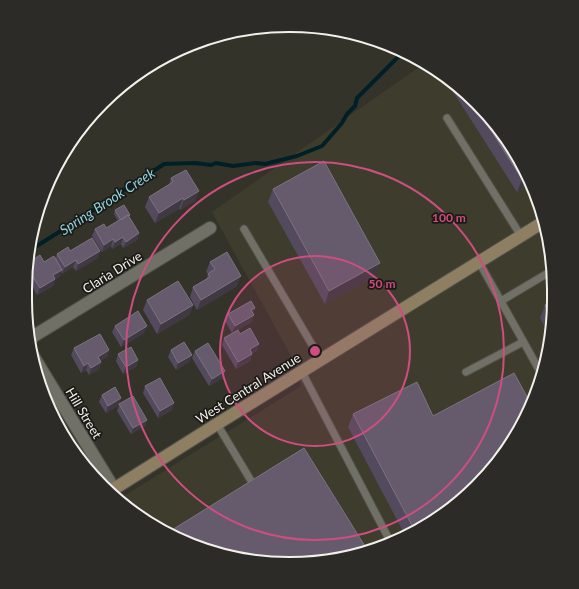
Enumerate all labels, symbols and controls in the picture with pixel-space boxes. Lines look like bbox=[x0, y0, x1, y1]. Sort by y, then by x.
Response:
water label: Spring Brook Creek bbox=[56, 164, 158, 238]
text: 100 m bbox=[432, 210, 466, 225]
street label: Claria Drive bbox=[79, 247, 145, 296]
text: 50 m bbox=[369, 276, 395, 291]
centre of rings bbox=[308, 344, 322, 358]
street label: West Central Avenue bbox=[193, 349, 303, 427]
street label: Hill Street bbox=[63, 385, 106, 442]

